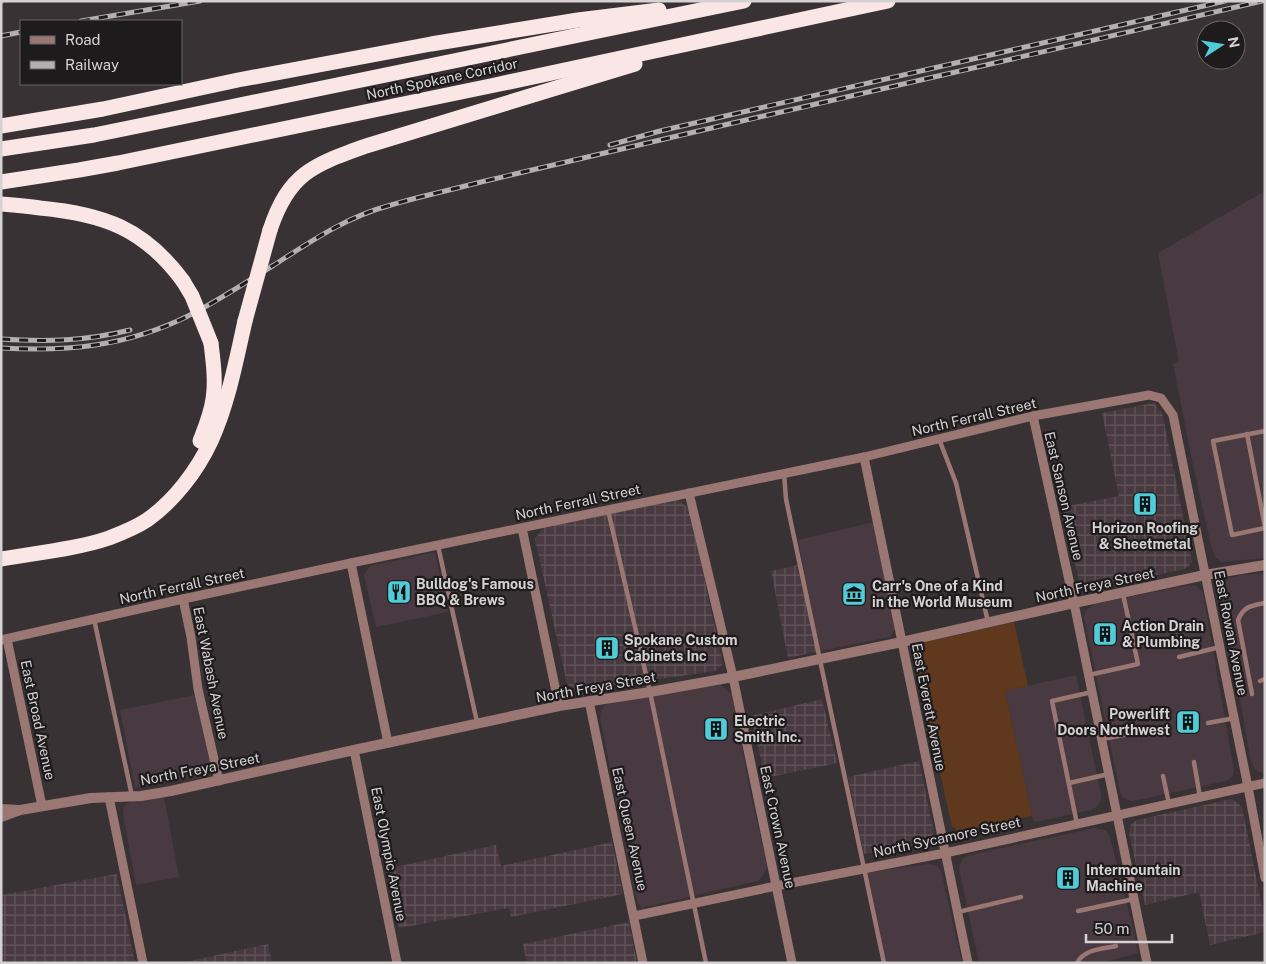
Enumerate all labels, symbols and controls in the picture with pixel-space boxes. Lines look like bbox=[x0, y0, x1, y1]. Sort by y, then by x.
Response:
legend bbox=[20, 20, 182, 85]
north arrow bbox=[1196, 20, 1246, 70]
text: Road bbox=[65, 31, 101, 48]
text: N bbox=[1225, 35, 1243, 49]
street label: North Spokane Corridor bbox=[365, 55, 519, 103]
text: Railway bbox=[65, 56, 119, 73]
street label: North Ferrall Street bbox=[910, 395, 1038, 439]
street label: East Sanson Avenue bbox=[1041, 430, 1087, 562]
street label: North Ferrall Street bbox=[514, 481, 642, 523]
building icon: Horizon Roofing & Sheetmetal bbox=[1132, 491, 1158, 517]
place label: Horizon Roofing & Sheetmetal bbox=[1092, 520, 1198, 552]
street label: North Ferrall Street bbox=[118, 565, 246, 607]
street label: North Freya Street bbox=[1034, 565, 1156, 605]
street label: East Rowan Avenue bbox=[1211, 569, 1251, 697]
place label: Bulldog's Famous BBQ & Brews bbox=[416, 576, 534, 608]
place label: Carr's One of a Kind in the World Museum bbox=[872, 578, 1012, 610]
restaurant icon: Bulldog's Famous BBQ & Brews bbox=[386, 579, 412, 605]
museum icon: Carr's One of a Kind in the World Museum bbox=[841, 581, 867, 607]
street label: East Wabash Avenue bbox=[190, 605, 232, 741]
place label: Action Drain & Plumbing bbox=[1122, 618, 1204, 650]
building icon: Action Drain & Plumbing bbox=[1092, 621, 1118, 647]
place label: Spokane Custom Cabinets Inc bbox=[624, 632, 737, 664]
building icon: Spokane Custom Cabinets Inc bbox=[594, 635, 620, 661]
street label: East Everett Avenue bbox=[909, 642, 949, 772]
street label: East Broad Avenue bbox=[17, 659, 59, 781]
street label: North Freya Street bbox=[535, 669, 657, 705]
place label: Powerlift Doors Northwest bbox=[1057, 706, 1170, 738]
building icon: Powerlift Doors Northwest bbox=[1175, 709, 1201, 735]
place label: Electric Smith Inc. bbox=[734, 713, 801, 745]
building icon: Electric Smith Inc. bbox=[703, 716, 729, 742]
street label: North Freya Street bbox=[139, 750, 261, 788]
street label: East Crown Avenue bbox=[757, 764, 799, 890]
street label: East Queen Avenue bbox=[609, 766, 651, 892]
street label: East Olympic Avenue bbox=[368, 785, 410, 923]
street label: North Sycamore Street bbox=[872, 814, 1022, 860]
place label: Intermountain Machine bbox=[1086, 862, 1181, 894]
building icon: Intermountain Machine bbox=[1055, 865, 1081, 891]
scale bar bbox=[1086, 912, 1172, 944]
text: 50 m bbox=[1094, 920, 1129, 937]

